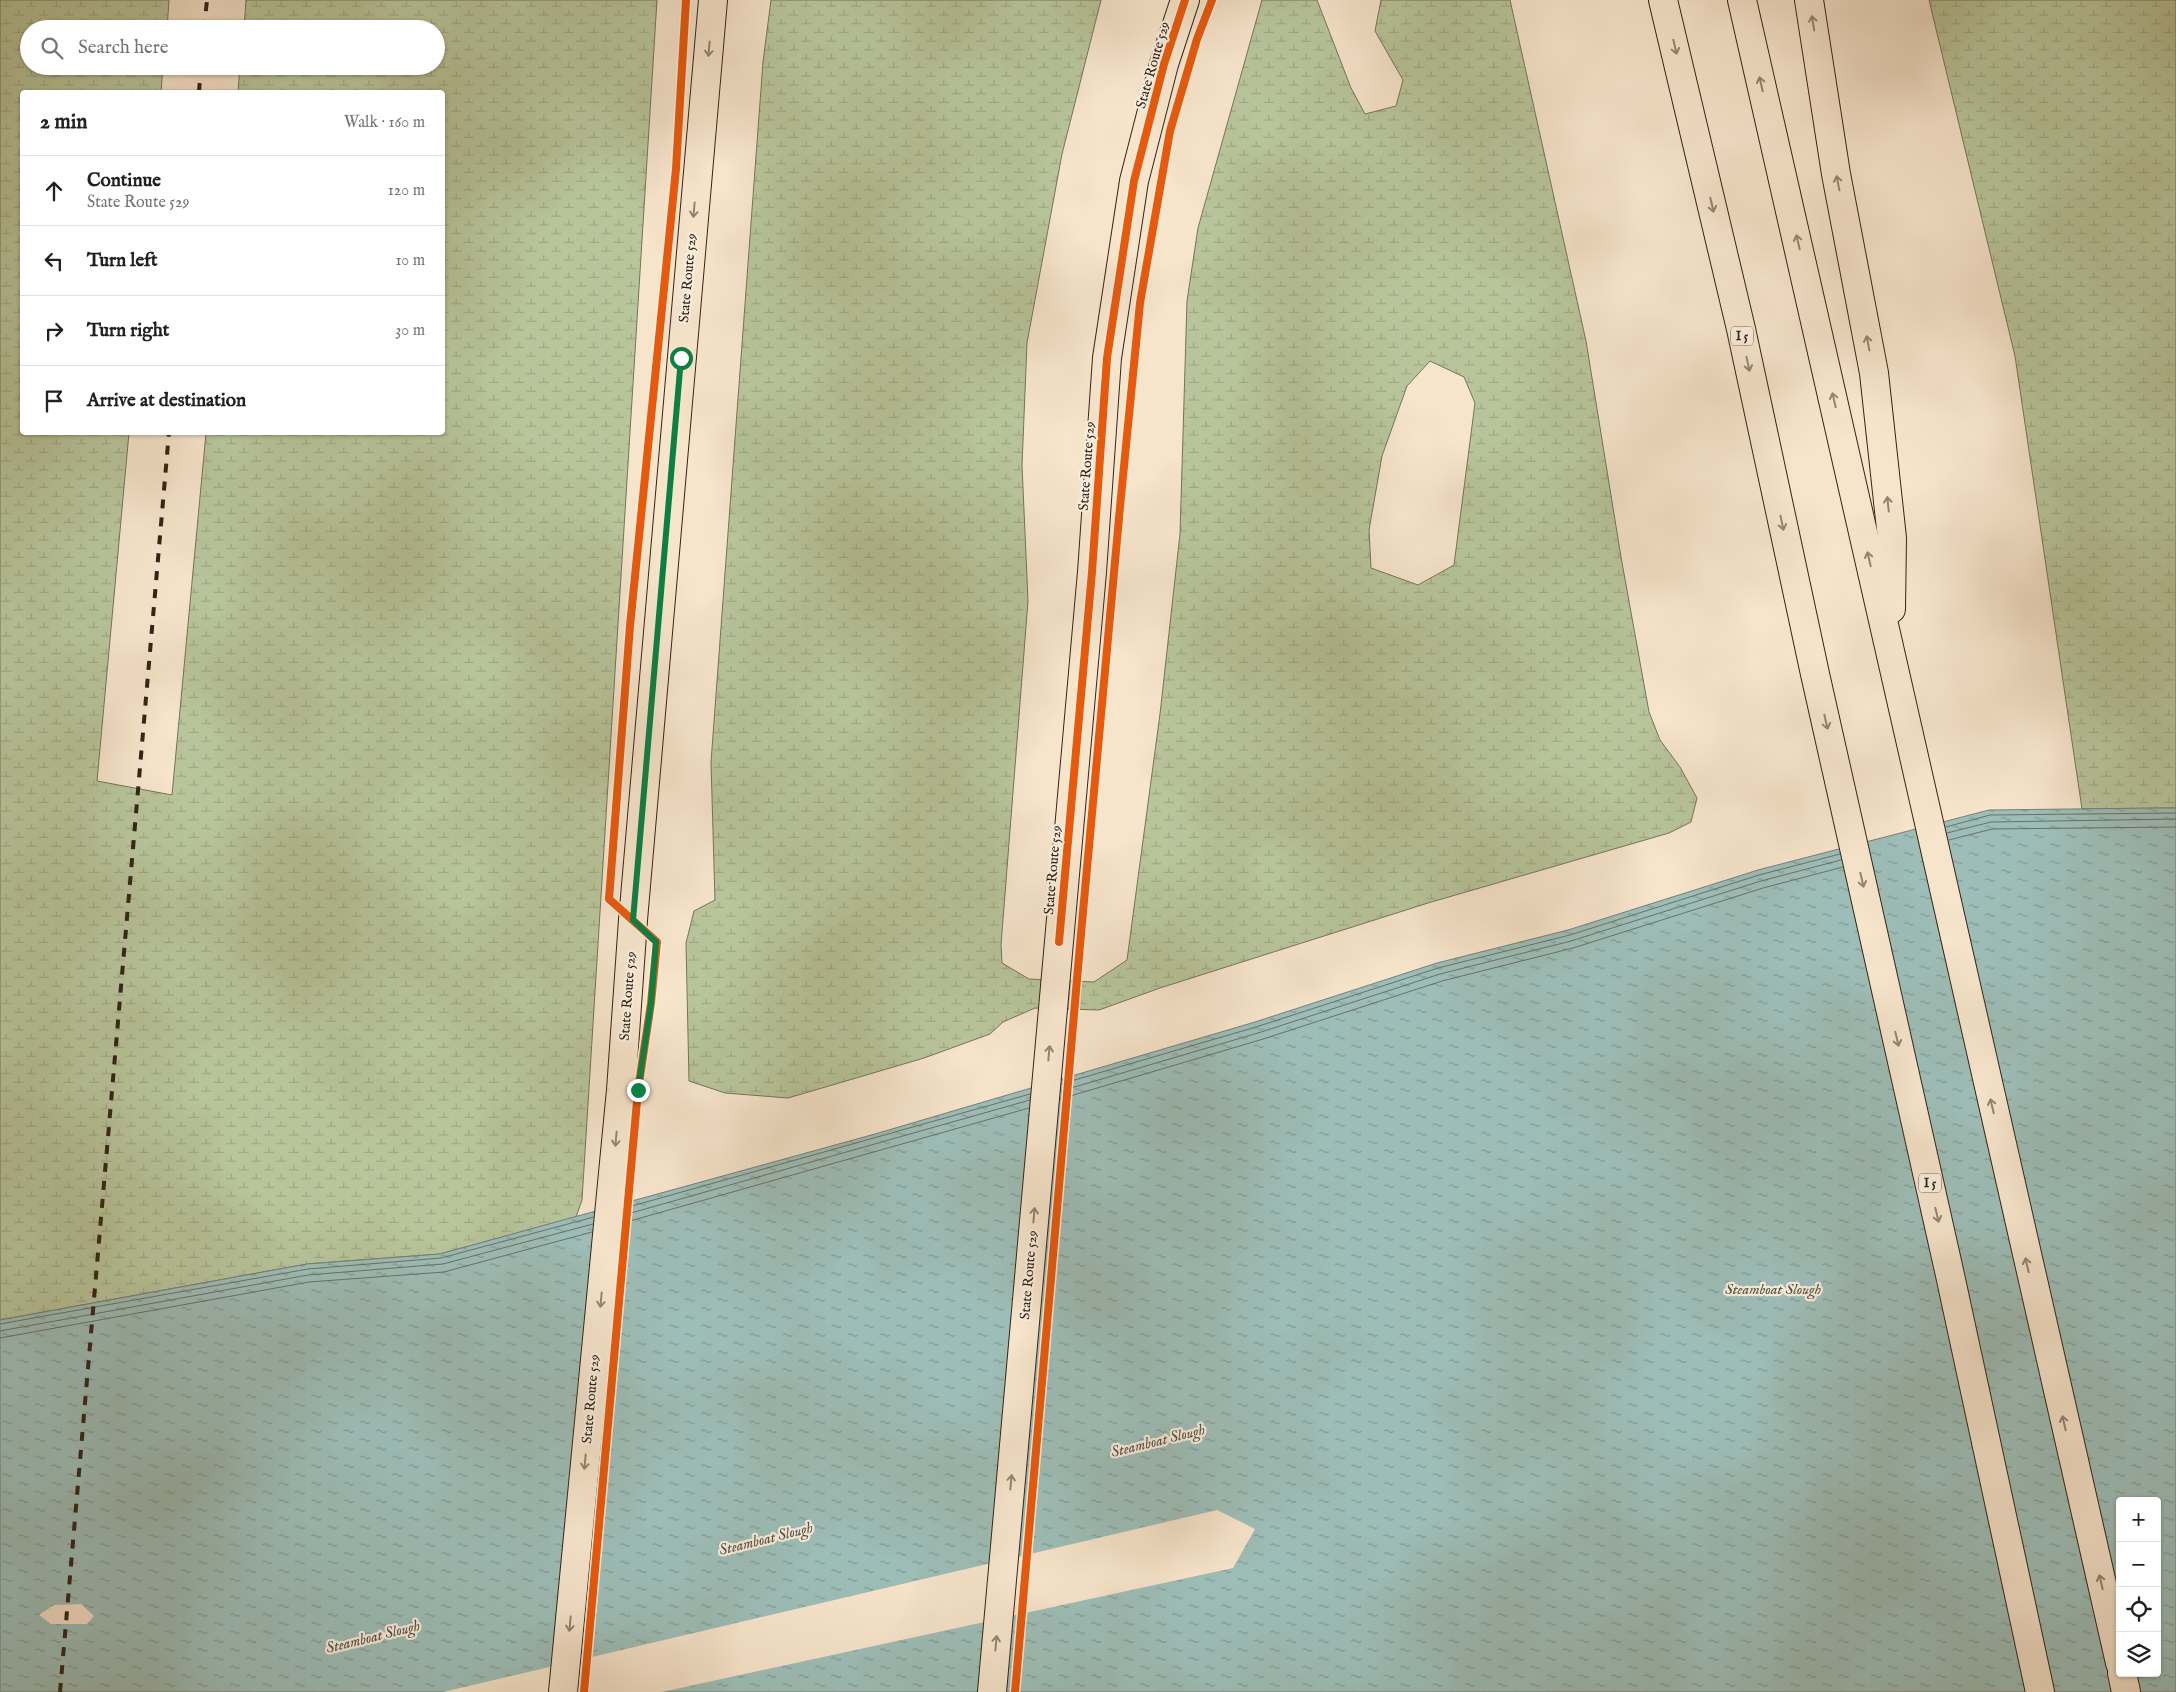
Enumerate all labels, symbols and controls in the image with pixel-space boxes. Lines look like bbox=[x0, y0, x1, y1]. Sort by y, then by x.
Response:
one-way arrow bbox=[1808, 15, 1818, 31]
street label: State Route 529 bbox=[1132, 19, 1174, 111]
search box bbox=[20, 20, 445, 75]
icon: search bbox=[38, 34, 66, 62]
text: Search here bbox=[78, 36, 169, 60]
one-way arrow bbox=[1671, 39, 1680, 55]
one-way arrow bbox=[704, 40, 713, 56]
one-way arrow bbox=[1756, 76, 1765, 92]
text: 2 min bbox=[40, 109, 87, 136]
text: Walk · 160 m bbox=[344, 113, 425, 133]
text: Continue bbox=[87, 169, 161, 193]
one-way arrow bbox=[1832, 176, 1842, 192]
icon: ahead bbox=[40, 177, 68, 205]
text: 120 m bbox=[388, 181, 425, 201]
text: State Route 529 bbox=[87, 193, 189, 213]
one-way arrow bbox=[1708, 197, 1717, 213]
one-way arrow bbox=[689, 202, 699, 218]
street label: State Route 529 bbox=[675, 233, 701, 323]
one-way arrow bbox=[1793, 234, 1802, 250]
icon: left bbox=[40, 247, 68, 275]
text: Turn left bbox=[87, 249, 158, 273]
text: 10 m bbox=[395, 251, 425, 271]
icon: right bbox=[40, 317, 68, 345]
text: Turn right bbox=[87, 319, 169, 343]
text: 30 m bbox=[395, 321, 425, 341]
road number: I 5 bbox=[1731, 326, 1753, 346]
one-way arrow bbox=[1863, 335, 1873, 351]
route start bbox=[670, 347, 693, 370]
one-way arrow bbox=[1744, 355, 1753, 371]
icon: arrive bbox=[40, 387, 68, 415]
text: Arrive at destination bbox=[87, 389, 246, 413]
one-way arrow bbox=[1829, 393, 1838, 409]
street label: State Route 529 bbox=[1075, 421, 1099, 511]
one-way arrow bbox=[1883, 497, 1893, 513]
one-way arrow bbox=[1778, 514, 1787, 530]
one-way arrow bbox=[1864, 551, 1873, 567]
one-way arrow bbox=[1822, 713, 1831, 729]
street label: State Route 529 bbox=[1040, 825, 1066, 915]
one-way arrow bbox=[1858, 872, 1867, 888]
street label: State Route 529 bbox=[616, 951, 640, 1041]
one-way arrow bbox=[1893, 1031, 1902, 1047]
one-way arrow bbox=[1044, 1046, 1054, 1062]
route end bbox=[627, 1079, 650, 1102]
one-way arrow bbox=[1987, 1099, 1996, 1115]
one-way arrow bbox=[612, 1130, 621, 1146]
road number: I 5 bbox=[1919, 1174, 1941, 1192]
one-way arrow bbox=[1933, 1206, 1942, 1222]
one-way arrow bbox=[1030, 1207, 1039, 1223]
street label: State Route 529 bbox=[1016, 1230, 1042, 1320]
one-way arrow bbox=[2022, 1257, 2031, 1273]
water label: Steamboat Slough bbox=[1725, 1280, 1822, 1300]
one-way arrow bbox=[596, 1292, 606, 1308]
street label: State Route 529 bbox=[578, 1354, 604, 1444]
one-way arrow bbox=[2059, 1416, 2068, 1432]
water label: Steamboat Slough bbox=[1109, 1420, 1208, 1463]
one-way arrow bbox=[580, 1454, 590, 1470]
one-way arrow bbox=[1006, 1474, 1015, 1490]
map controls bbox=[2116, 1497, 2161, 1677]
button: + bbox=[2116, 1497, 2161, 1542]
water label: Steamboat Slough bbox=[717, 1518, 816, 1561]
button: − bbox=[2116, 1542, 2161, 1587]
one-way arrow bbox=[2096, 1574, 2105, 1590]
button: locate bbox=[2116, 1587, 2161, 1632]
water label: Steamboat Slough bbox=[324, 1616, 423, 1659]
one-way arrow bbox=[565, 1616, 575, 1632]
button: layers bbox=[2116, 1632, 2161, 1677]
one-way arrow bbox=[991, 1636, 1001, 1652]

